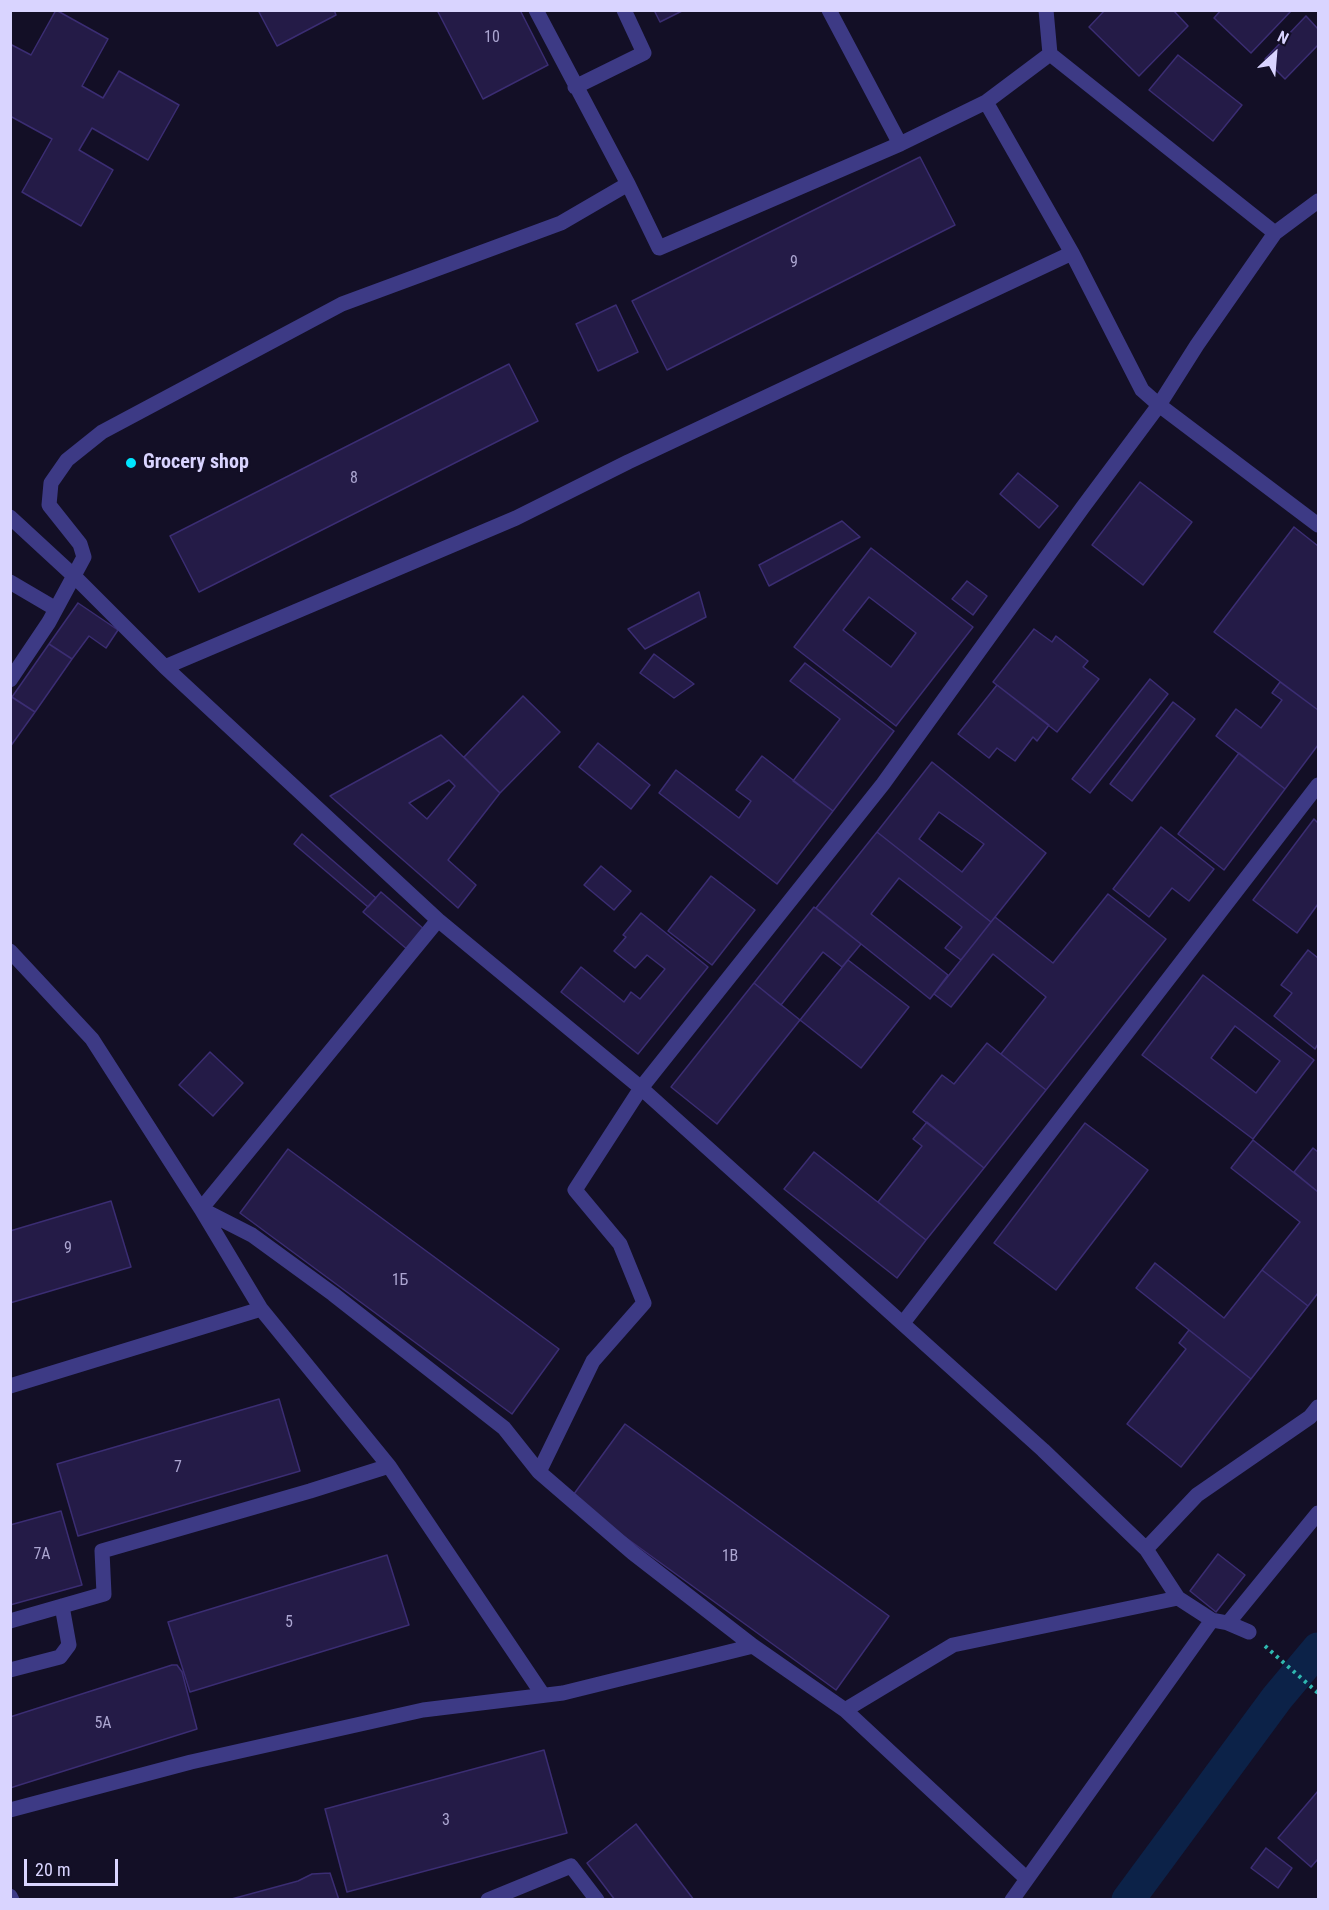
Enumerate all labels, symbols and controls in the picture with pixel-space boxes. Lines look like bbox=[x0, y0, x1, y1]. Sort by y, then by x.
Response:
north arrow bbox=[1245, 24, 1305, 84]
text: N bbox=[1275, 27, 1292, 48]
house number: 10 bbox=[484, 28, 500, 48]
house number: 9 bbox=[790, 253, 798, 273]
place label: Grocery shop bbox=[143, 451, 249, 475]
marker: Grocery shop bbox=[124, 456, 138, 470]
house number: 8 bbox=[350, 469, 358, 489]
house number: 9 bbox=[64, 1239, 72, 1259]
house number: 1Б bbox=[392, 1271, 408, 1291]
house number: 7 bbox=[174, 1458, 182, 1478]
house number: 7А bbox=[33, 1545, 51, 1565]
house number: 1В bbox=[722, 1547, 738, 1567]
house number: 5 bbox=[285, 1613, 293, 1633]
house number: 5А bbox=[94, 1714, 112, 1734]
house number: 3 bbox=[442, 1811, 450, 1831]
scale bar bbox=[27, 1847, 122, 1885]
text: 20 m bbox=[35, 1859, 70, 1880]

